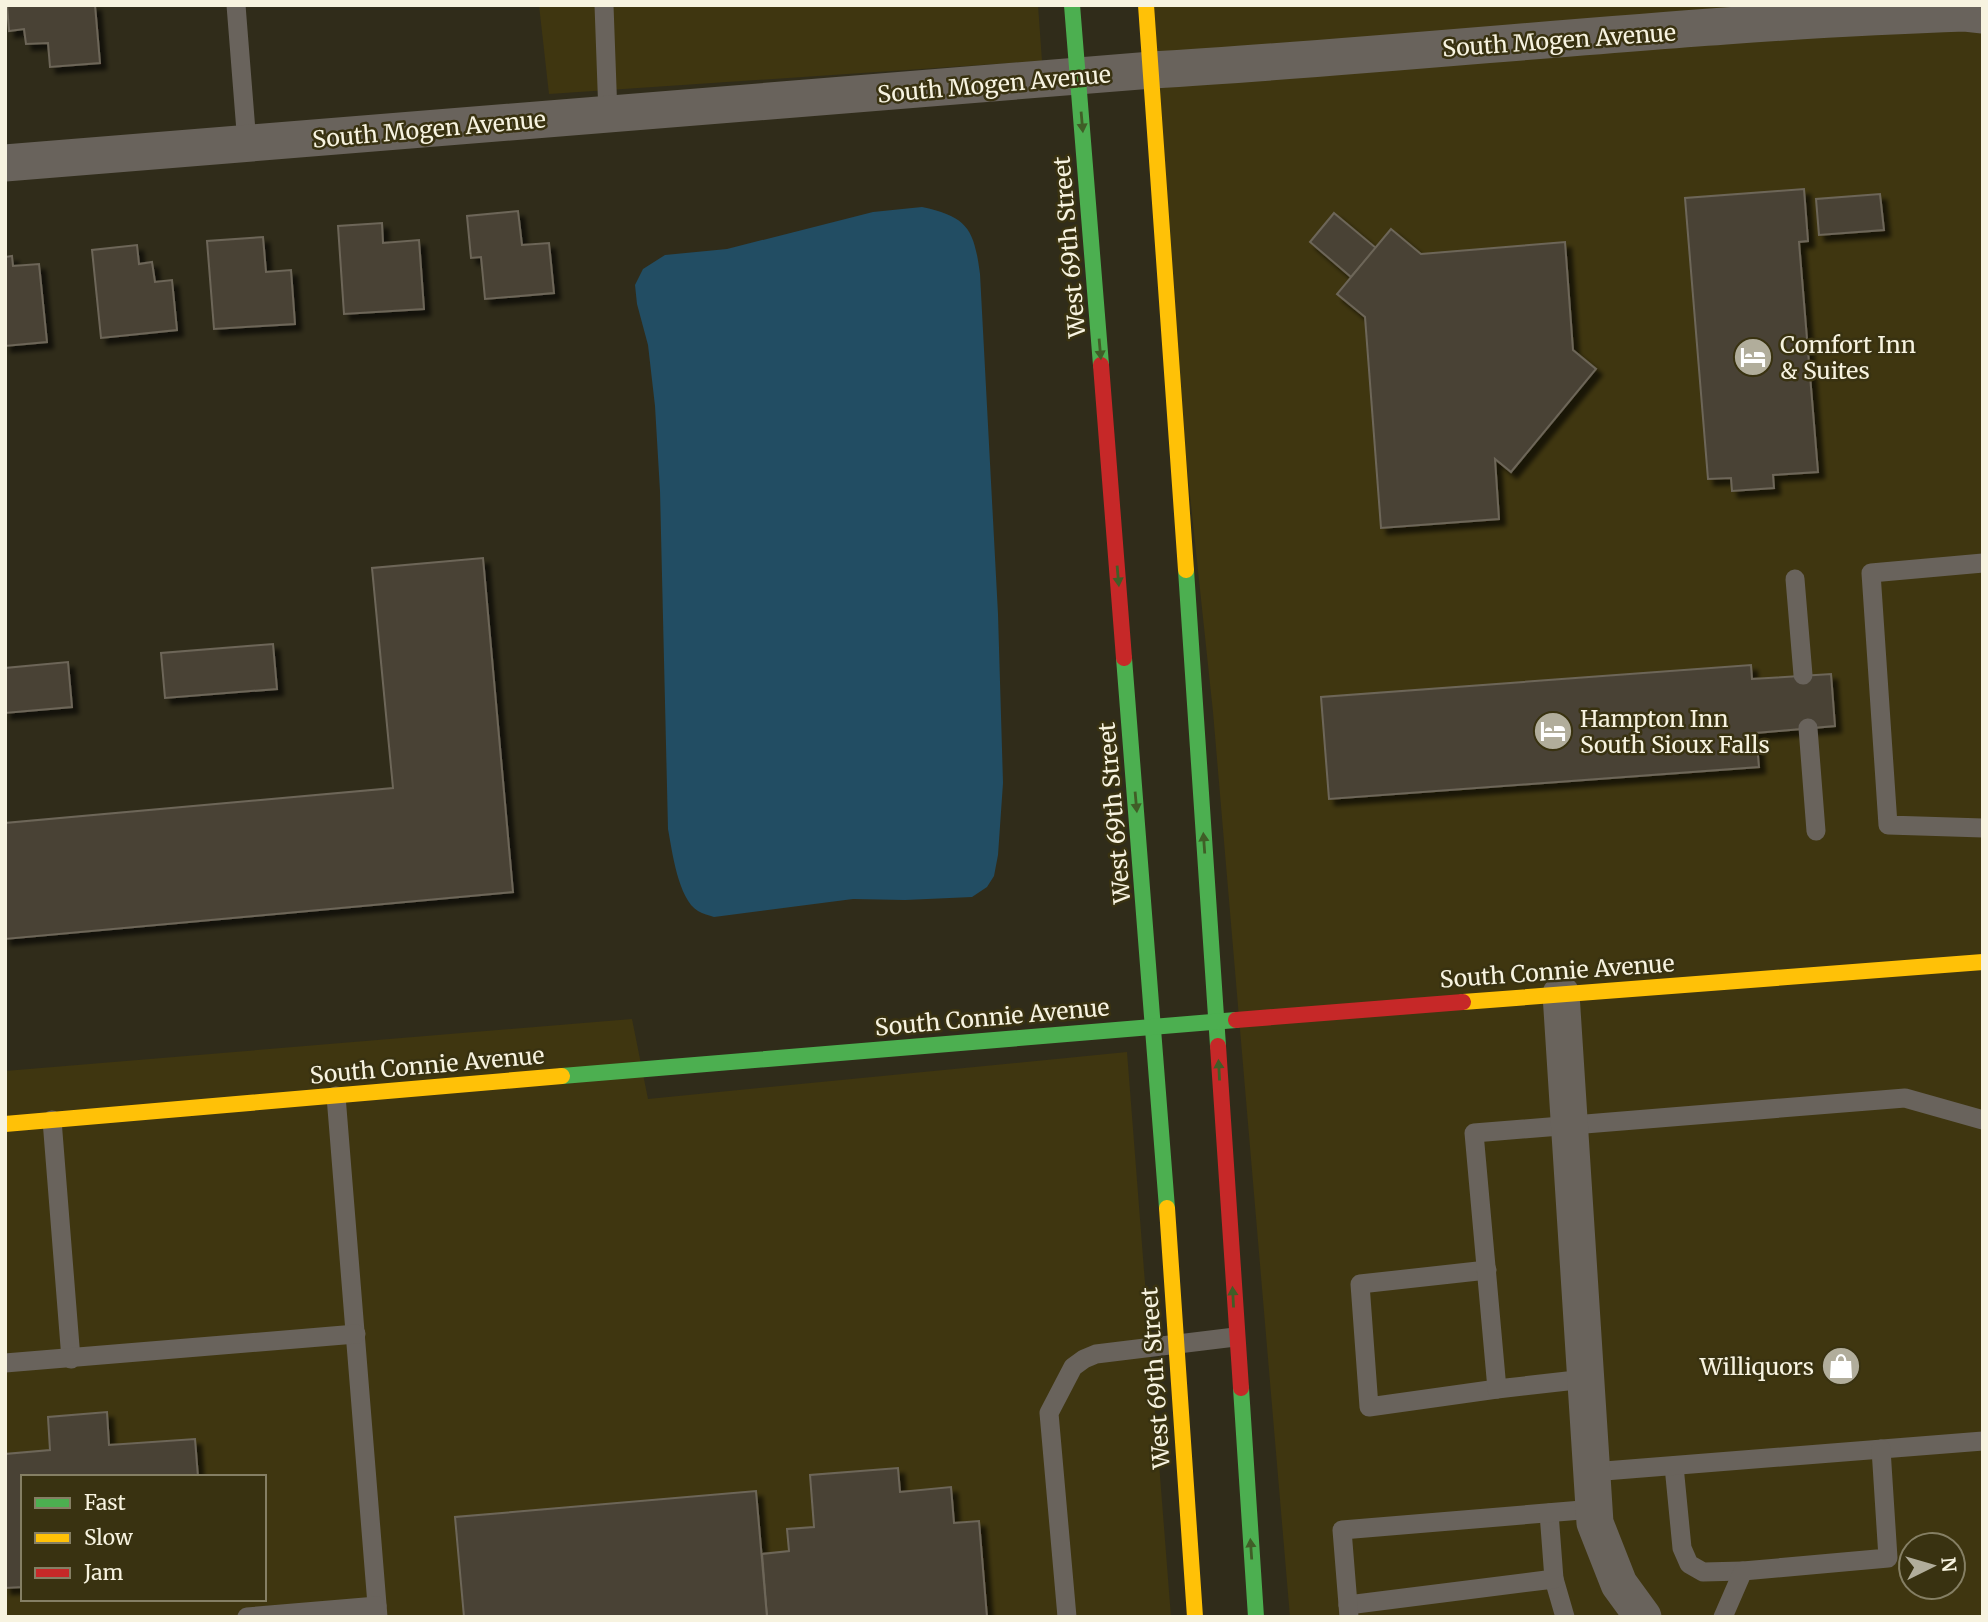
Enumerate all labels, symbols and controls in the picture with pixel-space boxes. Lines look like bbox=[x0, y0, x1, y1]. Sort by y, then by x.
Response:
street label: South Mogen Avenue bbox=[1441, 17, 1677, 63]
street label: South Mogen Avenue bbox=[876, 59, 1112, 109]
street label: South Mogen Avenue bbox=[311, 104, 547, 154]
one-way arrow bbox=[1076, 111, 1087, 133]
street label: West 69th Street bbox=[1047, 155, 1091, 340]
place label: Comfort Inn & Suites bbox=[1780, 330, 1916, 385]
hotel icon: Comfort Inn & Suites bbox=[1732, 336, 1774, 378]
one-way arrow bbox=[1095, 338, 1106, 360]
one-way arrow bbox=[1113, 565, 1124, 587]
place label: Hampton Inn South Sioux Falls bbox=[1580, 704, 1770, 759]
hotel icon: Hampton Inn South Sioux Falls bbox=[1532, 710, 1574, 752]
street label: West 69th Street bbox=[1092, 721, 1136, 906]
one-way arrow bbox=[1131, 792, 1142, 814]
one-way arrow bbox=[1198, 832, 1209, 854]
street label: South Connie Avenue bbox=[1439, 948, 1675, 994]
street label: South Connie Avenue bbox=[874, 992, 1110, 1042]
street label: South Connie Avenue bbox=[309, 1040, 545, 1090]
one-way arrow bbox=[1213, 1059, 1224, 1081]
street label: West 69th Street bbox=[1134, 1286, 1176, 1471]
one-way arrow bbox=[1227, 1286, 1238, 1308]
shop icon: Williquors bbox=[1820, 1345, 1862, 1387]
place label: Williquors bbox=[1699, 1352, 1814, 1381]
legend bbox=[21, 1475, 266, 1601]
text: Fast bbox=[84, 1489, 126, 1516]
text: Slow bbox=[84, 1524, 133, 1551]
north arrow bbox=[1897, 1531, 1967, 1601]
one-way arrow bbox=[1245, 1537, 1256, 1559]
text: N bbox=[1936, 1556, 1962, 1573]
text: Jam bbox=[83, 1559, 123, 1586]

